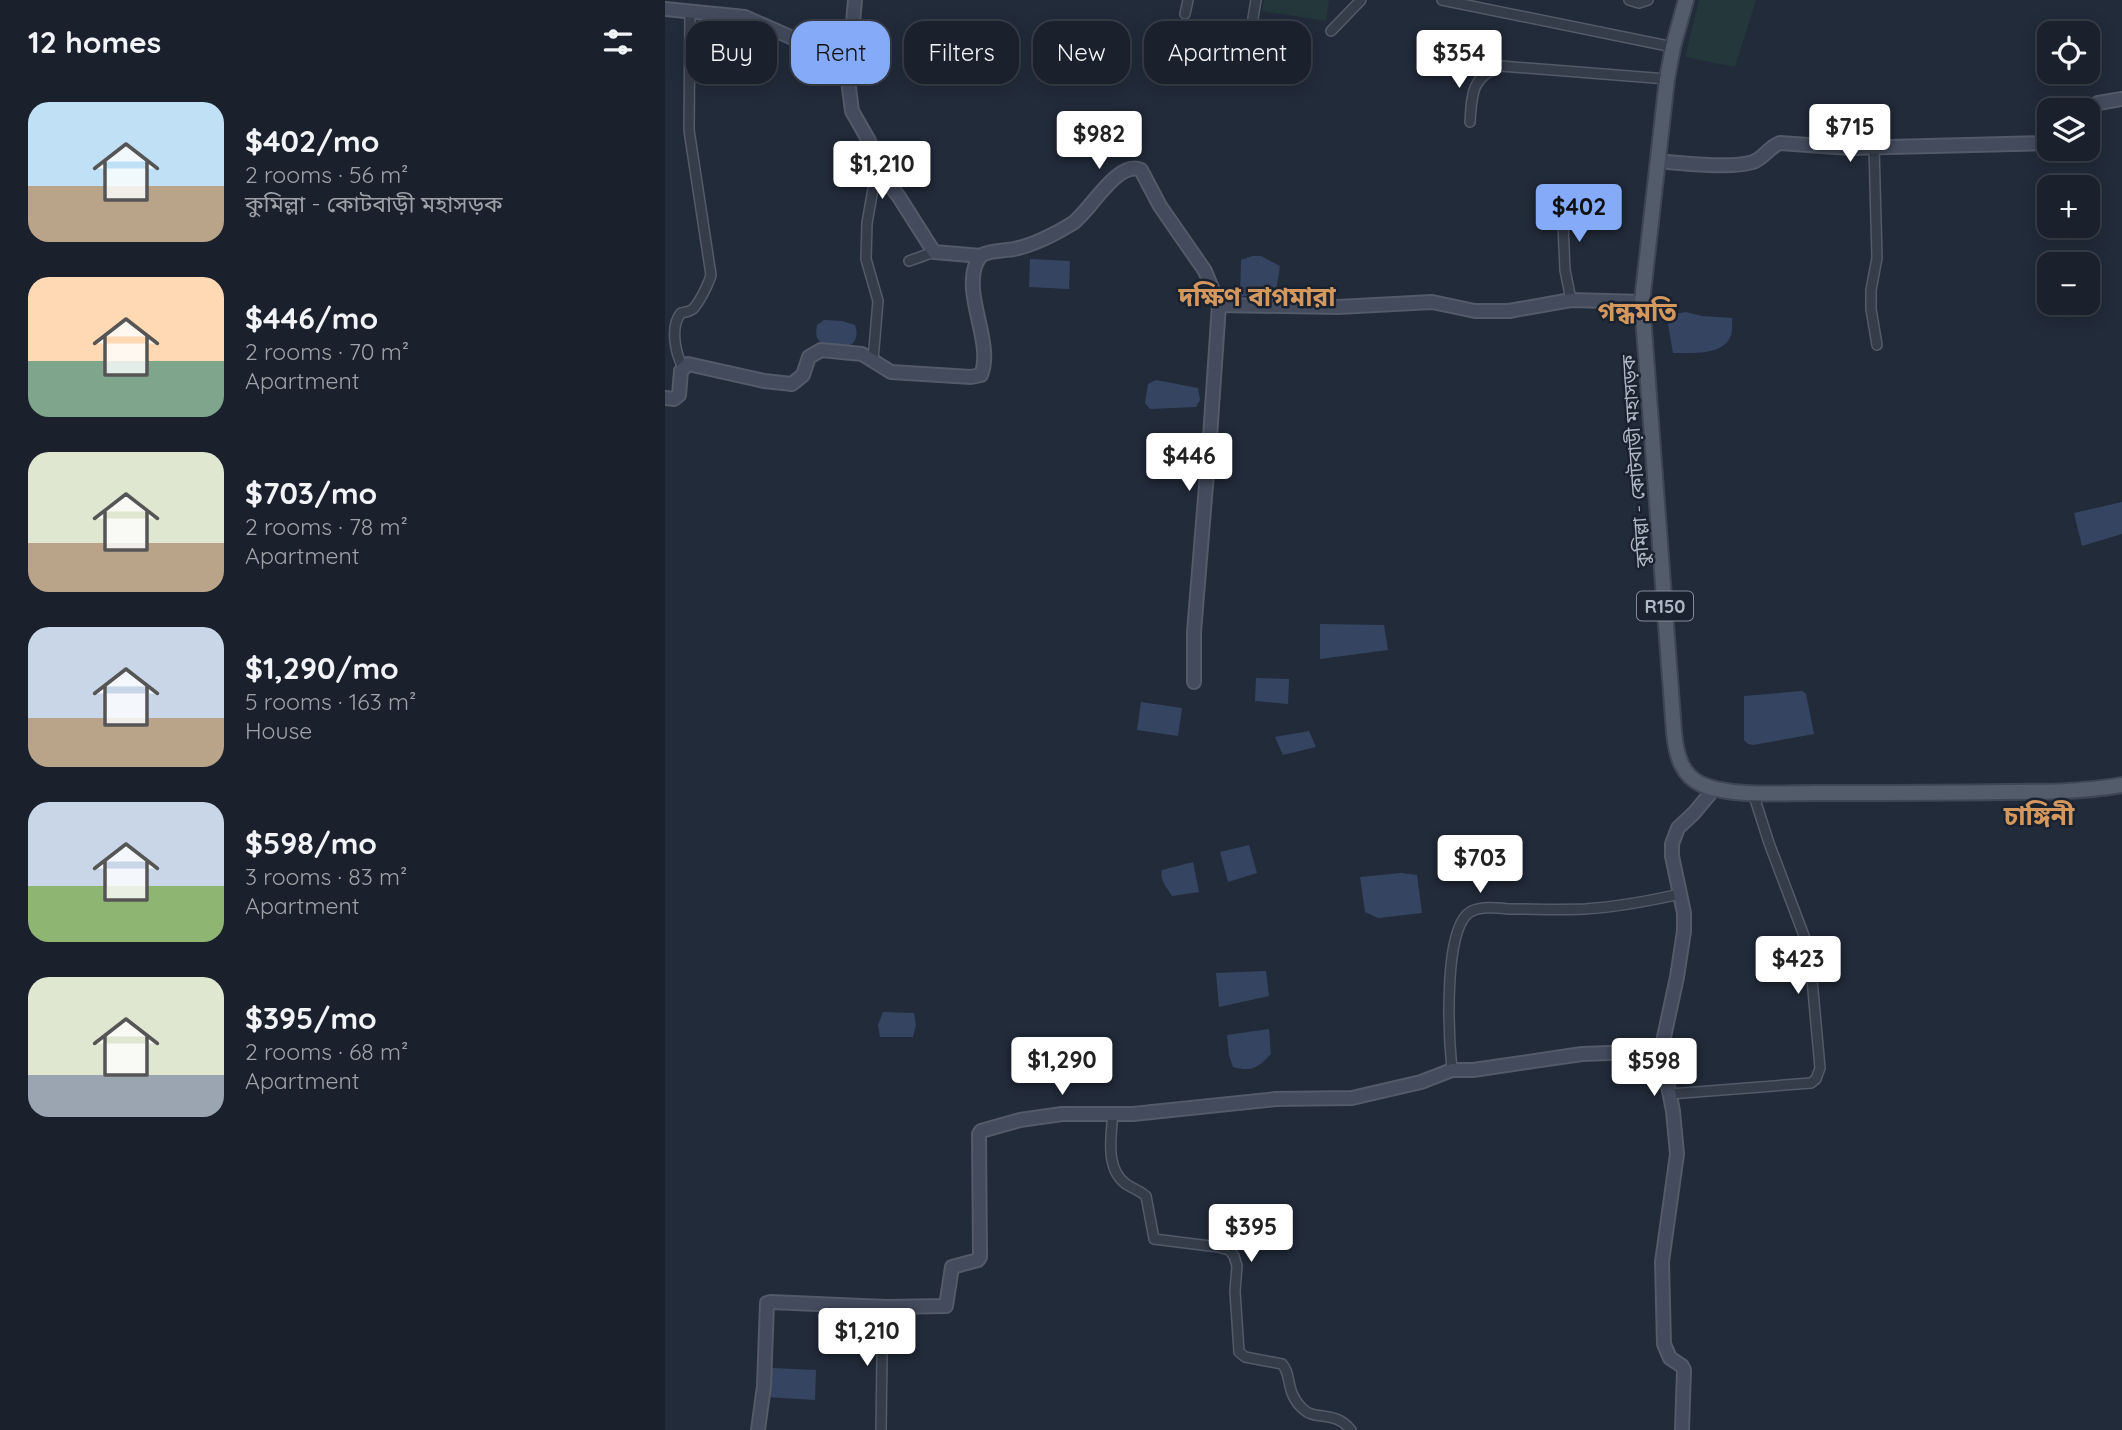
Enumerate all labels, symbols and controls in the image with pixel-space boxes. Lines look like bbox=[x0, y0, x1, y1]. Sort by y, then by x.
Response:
chip: Buy bbox=[686, 21, 777, 84]
chip: Rent bbox=[791, 21, 890, 84]
chip: Filters bbox=[904, 21, 1019, 84]
chip: New bbox=[1033, 21, 1130, 84]
chip: Apartment bbox=[1144, 21, 1311, 84]
map controls bbox=[2037, 21, 2100, 315]
button: locate bbox=[2037, 21, 2100, 84]
text: 12 homes bbox=[28, 23, 161, 61]
icon: filters bbox=[599, 23, 637, 61]
pin: $354 bbox=[1418, 31, 1500, 90]
text: $354 bbox=[1433, 38, 1485, 67]
button: layers bbox=[2037, 98, 2100, 161]
pin: $715 bbox=[1809, 104, 1891, 164]
pin: $982 bbox=[1058, 111, 1140, 171]
text: $715 bbox=[1825, 112, 1875, 141]
text: $982 bbox=[1073, 119, 1125, 148]
text: $402/mo bbox=[245, 122, 379, 160]
icon: home bbox=[84, 130, 168, 214]
pin: $1,210 bbox=[825, 142, 939, 201]
text: $1,210 bbox=[849, 149, 915, 178]
text: 2 rooms · 56 m² bbox=[245, 160, 408, 189]
button: + bbox=[2037, 175, 2100, 238]
pin: $402 bbox=[1538, 184, 1620, 244]
text: কুমিল্লা - কোটবাড়ী মহাসড়ক bbox=[245, 189, 503, 218]
text: $402 bbox=[1552, 192, 1606, 221]
button: − bbox=[2037, 252, 2100, 315]
district label: দক্ষিণ বাগমারা bbox=[1177, 280, 1336, 313]
district label: গন্ধমতি bbox=[1597, 295, 1677, 328]
text: $446/mo bbox=[245, 299, 378, 337]
icon: home bbox=[84, 305, 168, 389]
text: 2 rooms · 70 m² bbox=[245, 337, 409, 366]
street label: কুমিল্লা - কোটবাড়ী মহাসড়ক bbox=[1616, 353, 1654, 569]
text: Apartment bbox=[245, 366, 359, 395]
pin: $446 bbox=[1148, 434, 1230, 493]
text: $446 bbox=[1162, 441, 1216, 470]
text: $703/mo bbox=[245, 474, 377, 512]
icon: home bbox=[84, 480, 168, 564]
text: 2 rooms · 78 m² bbox=[245, 512, 408, 541]
text: Apartment bbox=[245, 541, 359, 570]
road number: R150 bbox=[1637, 592, 1693, 620]
text: $1,290/mo bbox=[245, 649, 399, 687]
icon: home bbox=[84, 655, 168, 739]
text: 5 rooms · 163 m² bbox=[245, 687, 416, 716]
text: House bbox=[245, 716, 312, 745]
district label: চাঙ্গিনী bbox=[2003, 799, 2075, 832]
text: $598/mo bbox=[245, 824, 377, 862]
icon: home bbox=[84, 830, 168, 914]
pin: $703 bbox=[1439, 836, 1521, 895]
text: $703 bbox=[1454, 843, 1506, 872]
text: 3 rooms · 83 m² bbox=[245, 862, 407, 891]
text: Apartment bbox=[245, 891, 359, 920]
pin: $423 bbox=[1757, 936, 1839, 996]
text: $423 bbox=[1772, 944, 1824, 973]
text: $395/mo bbox=[245, 999, 377, 1037]
icon: home bbox=[84, 1005, 168, 1089]
text: 2 rooms · 68 m² bbox=[245, 1037, 408, 1066]
pin: $1,290 bbox=[1005, 1038, 1119, 1097]
pin: $598 bbox=[1613, 1038, 1695, 1098]
text: $1,290 bbox=[1027, 1045, 1097, 1074]
text: $598 bbox=[1628, 1046, 1680, 1075]
text: Apartment bbox=[245, 1066, 359, 1095]
pin: $395 bbox=[1210, 1204, 1292, 1264]
text: $395 bbox=[1225, 1212, 1277, 1241]
pin: $1,210 bbox=[810, 1308, 924, 1368]
text: $1,210 bbox=[834, 1316, 900, 1345]

